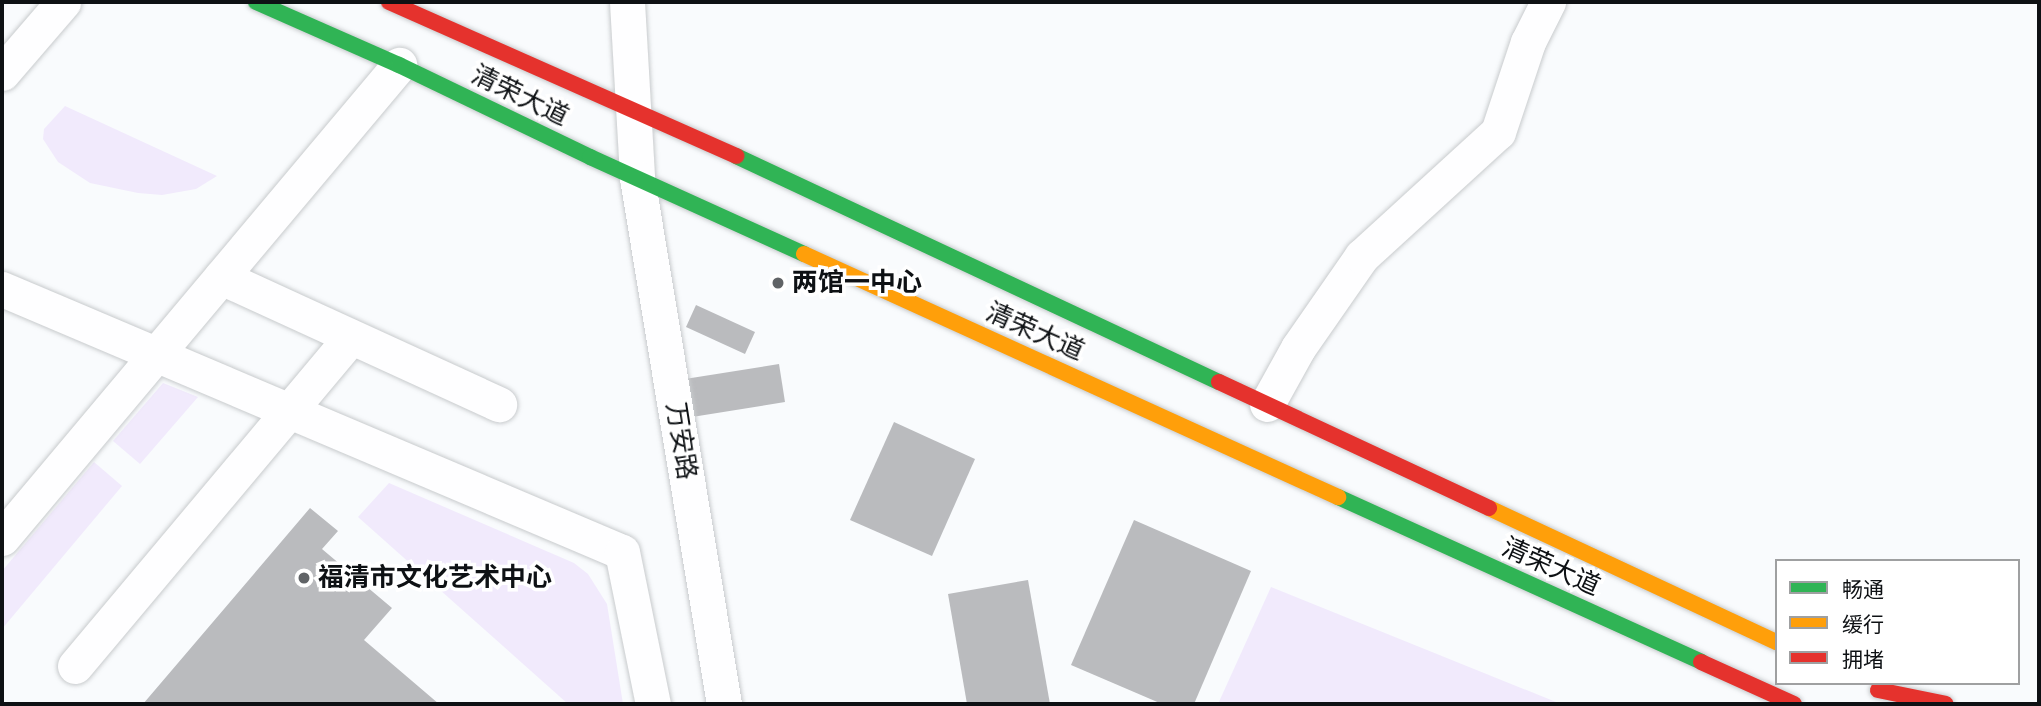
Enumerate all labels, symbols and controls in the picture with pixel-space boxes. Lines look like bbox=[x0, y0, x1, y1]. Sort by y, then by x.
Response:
street label: 清荣大道 bbox=[466, 59, 574, 133]
place label: 两馆一中心 bbox=[792, 267, 922, 299]
marker: 两馆一中心 bbox=[770, 275, 786, 291]
street label: 清荣大道 bbox=[981, 297, 1089, 367]
street label: 万安路 bbox=[659, 400, 703, 482]
street label: 清荣大道 bbox=[1497, 532, 1605, 602]
legend bbox=[1775, 559, 2020, 685]
place label: 福清市文化艺术中心 bbox=[318, 562, 552, 594]
marker: 福清市文化艺术中心 bbox=[296, 570, 312, 586]
text: 畅通 bbox=[1842, 577, 1884, 602]
text: 缓行 bbox=[1842, 612, 1884, 637]
text: 拥堵 bbox=[1842, 647, 1884, 672]

